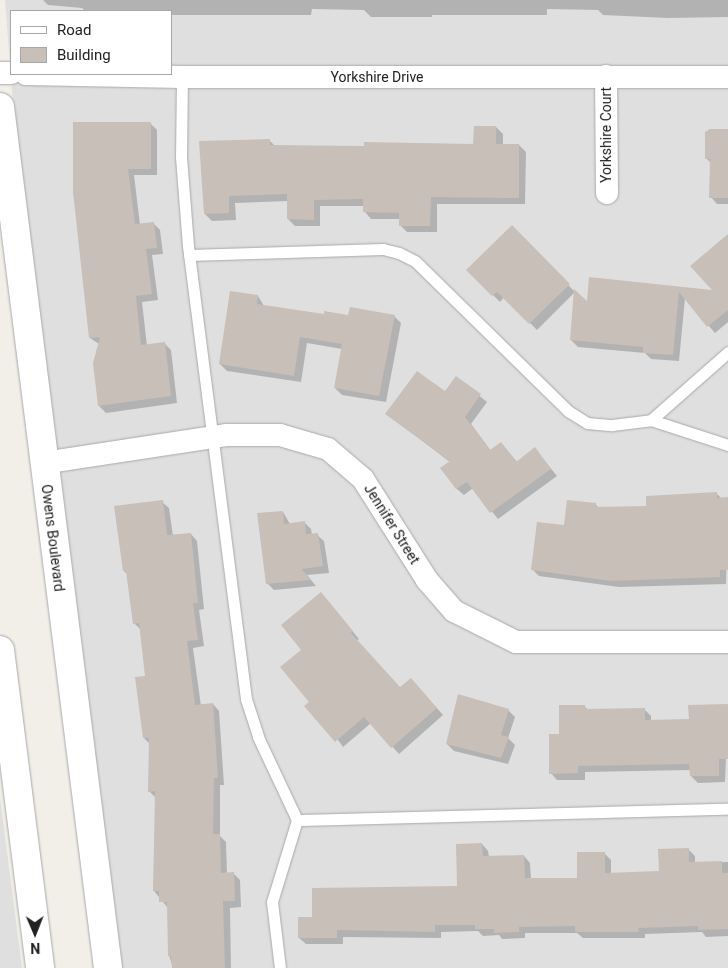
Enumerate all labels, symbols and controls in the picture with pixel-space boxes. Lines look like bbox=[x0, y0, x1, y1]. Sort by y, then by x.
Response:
legend bbox=[10, 10, 172, 75]
text: Road bbox=[57, 21, 91, 39]
text: Building bbox=[57, 46, 111, 64]
street label: Yorkshire Drive bbox=[330, 69, 424, 85]
street label: Yorkshire Court bbox=[598, 87, 614, 183]
street label: Jennifer Street bbox=[361, 481, 423, 567]
street label: Owens Boulevard bbox=[38, 483, 68, 593]
north arrow bbox=[10, 908, 60, 958]
text: N bbox=[30, 940, 40, 956]

